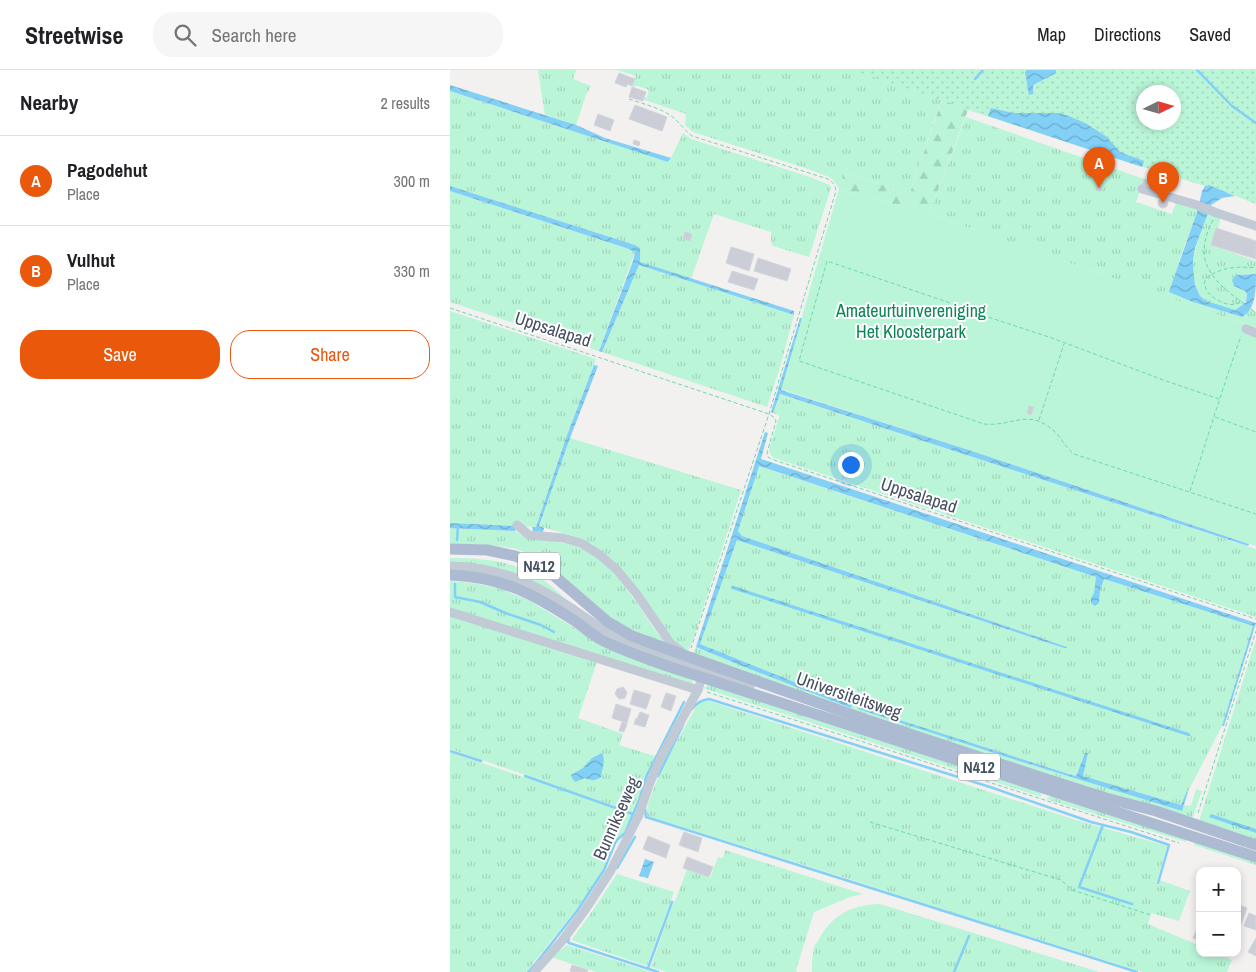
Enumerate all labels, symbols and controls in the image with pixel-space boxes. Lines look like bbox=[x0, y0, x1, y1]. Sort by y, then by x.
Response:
search box bbox=[153, 12, 503, 57]
text: Streetwise bbox=[25, 19, 123, 51]
icon: search bbox=[171, 21, 199, 49]
text: Search here bbox=[211, 22, 296, 48]
text: Map bbox=[1037, 22, 1066, 47]
text: Directions bbox=[1094, 22, 1161, 47]
text: Saved bbox=[1189, 22, 1231, 47]
north arrow bbox=[1136, 85, 1181, 130]
text: Nearby bbox=[20, 88, 78, 117]
text: 2 results bbox=[380, 92, 430, 114]
pin: A bbox=[1083, 147, 1115, 188]
text: Pagodehut bbox=[67, 157, 148, 183]
pin: B bbox=[1147, 162, 1179, 203]
text: A bbox=[31, 170, 41, 192]
text: 300 m bbox=[394, 170, 430, 192]
text: Place bbox=[67, 183, 100, 205]
text: Vulhut bbox=[67, 247, 115, 273]
text: B bbox=[31, 260, 41, 282]
text: 330 m bbox=[394, 260, 430, 282]
text: Place bbox=[67, 273, 100, 295]
park label: Amateurtuinvereniging Het Kloosterpark bbox=[835, 298, 987, 344]
street label: Uppsalapad bbox=[512, 305, 594, 353]
button: Save bbox=[20, 330, 220, 379]
button: Share bbox=[230, 330, 430, 379]
your location bbox=[838, 452, 864, 478]
street label: Uppsalapad bbox=[878, 471, 960, 519]
road number: N412 bbox=[518, 552, 560, 580]
street label: Universiteitsweg bbox=[793, 665, 906, 725]
road number: N412 bbox=[958, 754, 1000, 780]
street label: Bunnikseweg bbox=[587, 772, 646, 864]
map controls bbox=[1196, 867, 1241, 957]
button: + bbox=[1196, 867, 1241, 912]
button: − bbox=[1196, 912, 1241, 957]

